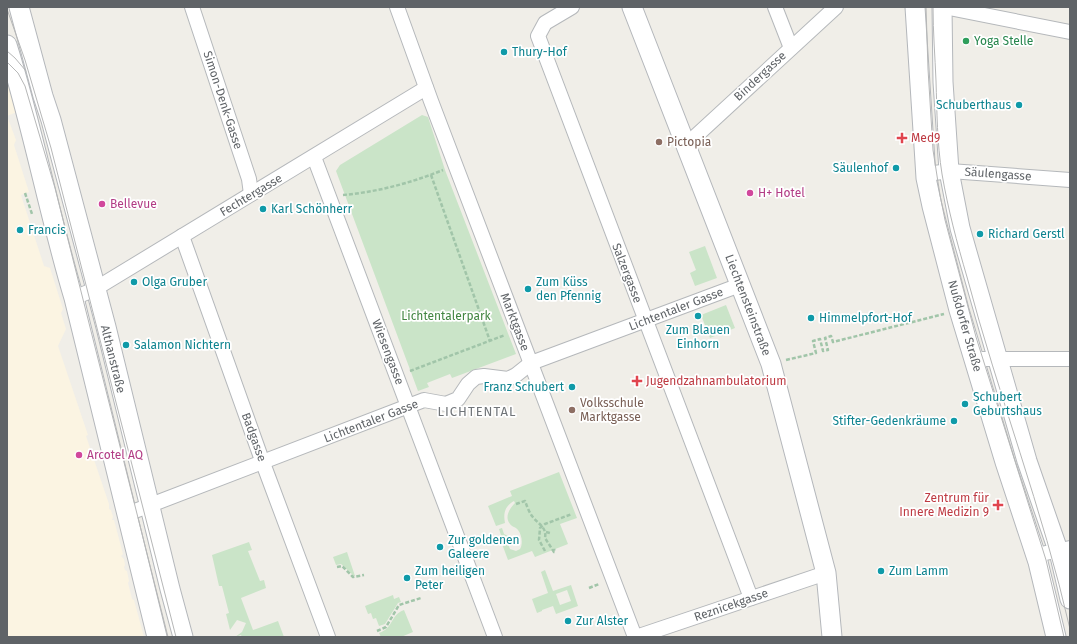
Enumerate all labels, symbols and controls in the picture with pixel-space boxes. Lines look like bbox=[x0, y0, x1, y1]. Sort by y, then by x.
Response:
place label: Yoga Stelle bbox=[974, 34, 1033, 48]
marker: Yoga Stelle bbox=[961, 36, 971, 46]
place label: Thury-Hof bbox=[512, 45, 568, 59]
marker: Thury-Hof bbox=[499, 47, 509, 57]
street label: Bindergasse bbox=[731, 48, 789, 104]
street label: Simon-Denk-Gasse bbox=[200, 49, 246, 151]
place label: Schuberthaus bbox=[936, 98, 1011, 112]
marker: Schuberthaus bbox=[1014, 100, 1024, 110]
place label: Med9 bbox=[911, 131, 940, 145]
marker: Med9 bbox=[896, 132, 908, 144]
place label: Pictopia bbox=[667, 135, 711, 149]
marker: Pictopia bbox=[654, 137, 664, 147]
place label: Säulenhof bbox=[833, 161, 889, 175]
marker: Säulenhof bbox=[891, 163, 901, 173]
street label: Säulengasse bbox=[964, 165, 1032, 183]
street label: Fechtergasse bbox=[217, 171, 285, 219]
place label: H+ Hotel bbox=[758, 186, 805, 200]
marker: H+ Hotel bbox=[745, 188, 755, 198]
place label: Bellevue bbox=[110, 197, 157, 211]
marker: Bellevue bbox=[97, 199, 107, 209]
place label: Karl Schönherr bbox=[271, 202, 352, 216]
marker: Karl Schönherr bbox=[258, 204, 268, 214]
place label: Francis bbox=[28, 223, 66, 237]
marker: Francis bbox=[15, 225, 25, 235]
place label: Richard Gerstl bbox=[988, 227, 1065, 241]
marker: Richard Gerstl bbox=[975, 229, 985, 239]
street label: Salzergasse bbox=[609, 241, 645, 305]
street label: Liechtensteinstraße bbox=[722, 252, 774, 358]
place label: Olga Gruber bbox=[142, 275, 207, 289]
place label: Zum Küss den Pfennig bbox=[536, 275, 602, 303]
marker: Olga Gruber bbox=[129, 277, 139, 287]
street label: Nußdorfer Straße bbox=[945, 279, 985, 373]
marker: Zum Küss den Pfennig bbox=[523, 284, 533, 294]
street label: Lichtentaler Gasse bbox=[627, 285, 725, 333]
street label: Marktgasse bbox=[498, 291, 532, 353]
park label: Lichtentalerpark bbox=[401, 309, 492, 323]
marker: Zum Blauen Einhorn bbox=[693, 311, 703, 321]
place label: Himmelpfort-Hof bbox=[819, 311, 913, 325]
marker: Himmelpfort-Hof bbox=[806, 313, 816, 323]
street label: Wiesengasse bbox=[369, 317, 407, 387]
place label: Zum Blauen Einhorn bbox=[666, 323, 730, 351]
street label: Althanstraße bbox=[98, 324, 128, 394]
place label: Salamon Nichtern bbox=[134, 338, 231, 352]
marker: Salamon Nichtern bbox=[121, 340, 131, 350]
place label: Jugendzahnambulatorium bbox=[646, 374, 786, 388]
marker: Jugendzahnambulatorium bbox=[631, 375, 643, 387]
place label: Franz Schubert bbox=[483, 380, 565, 394]
marker: Franz Schubert bbox=[567, 382, 577, 392]
place label: Schubert Geburtshaus bbox=[973, 390, 1042, 418]
place label: Volksschule Marktgasse bbox=[580, 396, 644, 424]
street label: Lichtentaler Gasse bbox=[322, 397, 420, 445]
marker: Schubert Geburtshaus bbox=[960, 399, 970, 409]
district label: LICHTENTAL bbox=[438, 404, 516, 419]
marker: Volksschule Marktgasse bbox=[567, 405, 577, 415]
street label: Badgasse bbox=[239, 411, 269, 463]
place label: Stifter-Gedenkräume bbox=[832, 414, 946, 428]
marker: Stifter-Gedenkräume bbox=[949, 416, 959, 426]
place label: Arcotel AQ bbox=[87, 448, 143, 462]
marker: Arcotel AQ bbox=[74, 450, 84, 460]
place label: Zentrum für Innere Medizin 9 bbox=[899, 491, 989, 519]
marker: Zentrum für Innere Medizin 9 bbox=[992, 499, 1004, 511]
place label: Zur goldenen Galeere bbox=[448, 533, 520, 561]
marker: Zur goldenen Galeere bbox=[435, 542, 445, 552]
place label: Zum heiligen Peter bbox=[415, 564, 485, 592]
place label: Zum Lamm bbox=[889, 564, 948, 578]
marker: Zum Lamm bbox=[876, 566, 886, 576]
marker: Zum heiligen Peter bbox=[402, 573, 412, 583]
street label: Reznicekgasse bbox=[692, 586, 770, 624]
place label: Zur Alster bbox=[576, 614, 629, 628]
marker: Zur Alster bbox=[563, 616, 573, 626]

